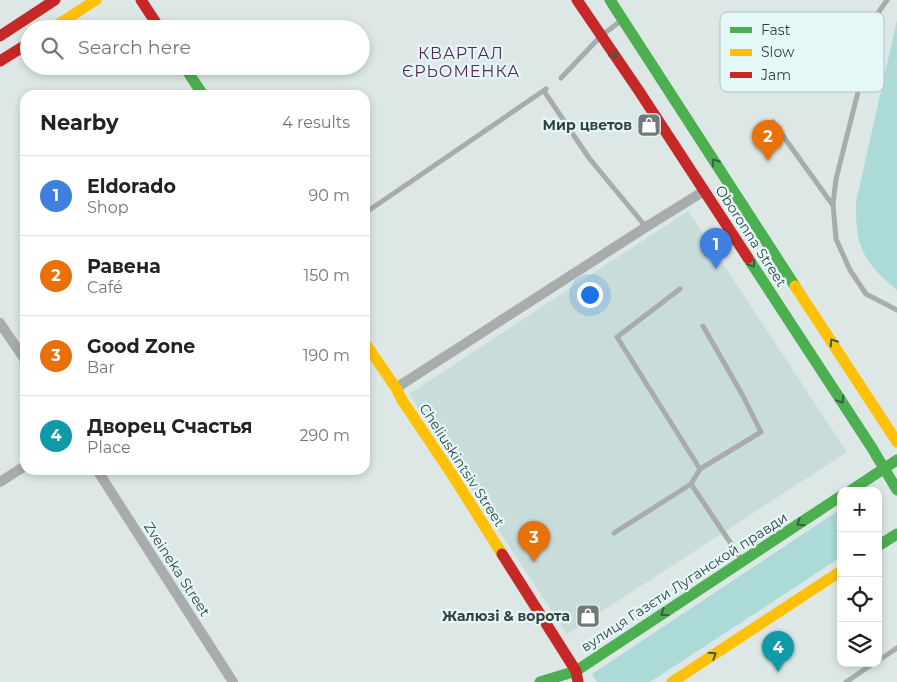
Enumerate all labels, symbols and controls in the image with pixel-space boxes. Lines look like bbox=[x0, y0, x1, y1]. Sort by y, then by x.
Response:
legend bbox=[720, 12, 884, 92]
search box bbox=[20, 20, 370, 75]
text: Fast bbox=[761, 21, 791, 39]
icon: search bbox=[38, 34, 66, 62]
text: Search here bbox=[78, 36, 191, 59]
text: Slow bbox=[761, 43, 795, 61]
district label: КВАРТАЛ ЄРЬОМЕНКА bbox=[402, 44, 520, 81]
one-way arrow bbox=[608, 49, 617, 59]
text: Jam bbox=[760, 66, 791, 84]
text: Nearby bbox=[40, 110, 119, 135]
shop icon: Мир цветов bbox=[636, 112, 662, 138]
text: 4 results bbox=[282, 113, 350, 132]
place label: Мир цветов bbox=[543, 116, 632, 134]
pin: 2 bbox=[752, 120, 784, 161]
one-way arrow bbox=[712, 159, 721, 168]
text: Eldorado bbox=[87, 175, 176, 198]
street label: Oboronna Street bbox=[711, 182, 791, 290]
text: 1 bbox=[53, 186, 59, 205]
text: 90 m bbox=[308, 186, 350, 205]
text: Shop bbox=[87, 198, 129, 217]
pin: 1 bbox=[700, 228, 732, 269]
text: Равена bbox=[87, 255, 161, 278]
one-way arrow bbox=[745, 258, 755, 267]
text: 2 bbox=[51, 266, 61, 285]
text: 150 m bbox=[303, 266, 350, 285]
text: Café bbox=[87, 278, 123, 297]
your location bbox=[577, 282, 603, 308]
text: Good Zone bbox=[87, 335, 195, 358]
one-way arrow bbox=[829, 339, 839, 348]
text: 3 bbox=[51, 346, 61, 365]
text: 190 m bbox=[303, 346, 350, 365]
text: Bar bbox=[87, 358, 115, 377]
one-way arrow bbox=[834, 394, 844, 403]
street label: Cheliuskintsiv Street bbox=[415, 400, 509, 530]
text: Дворец Счастья bbox=[87, 415, 252, 438]
text: 4 bbox=[50, 426, 62, 445]
text: 290 m bbox=[299, 426, 350, 445]
text: Place bbox=[87, 438, 131, 457]
map controls bbox=[837, 487, 882, 667]
button: + bbox=[837, 487, 882, 532]
street label: вулиця Газєти Луганской правди bbox=[577, 508, 791, 656]
one-way arrow bbox=[796, 517, 806, 526]
street label: Zveineka Street bbox=[140, 518, 214, 620]
pin: 3 bbox=[518, 521, 550, 562]
button: − bbox=[837, 532, 882, 577]
button: locate bbox=[837, 577, 882, 622]
shop icon: Жалюзі & ворота bbox=[575, 603, 601, 629]
one-way arrow bbox=[661, 606, 670, 616]
place label: Жалюзі & ворота bbox=[442, 607, 570, 625]
button: layers bbox=[837, 622, 882, 667]
pin: 4 bbox=[762, 631, 794, 672]
one-way arrow bbox=[707, 652, 716, 661]

